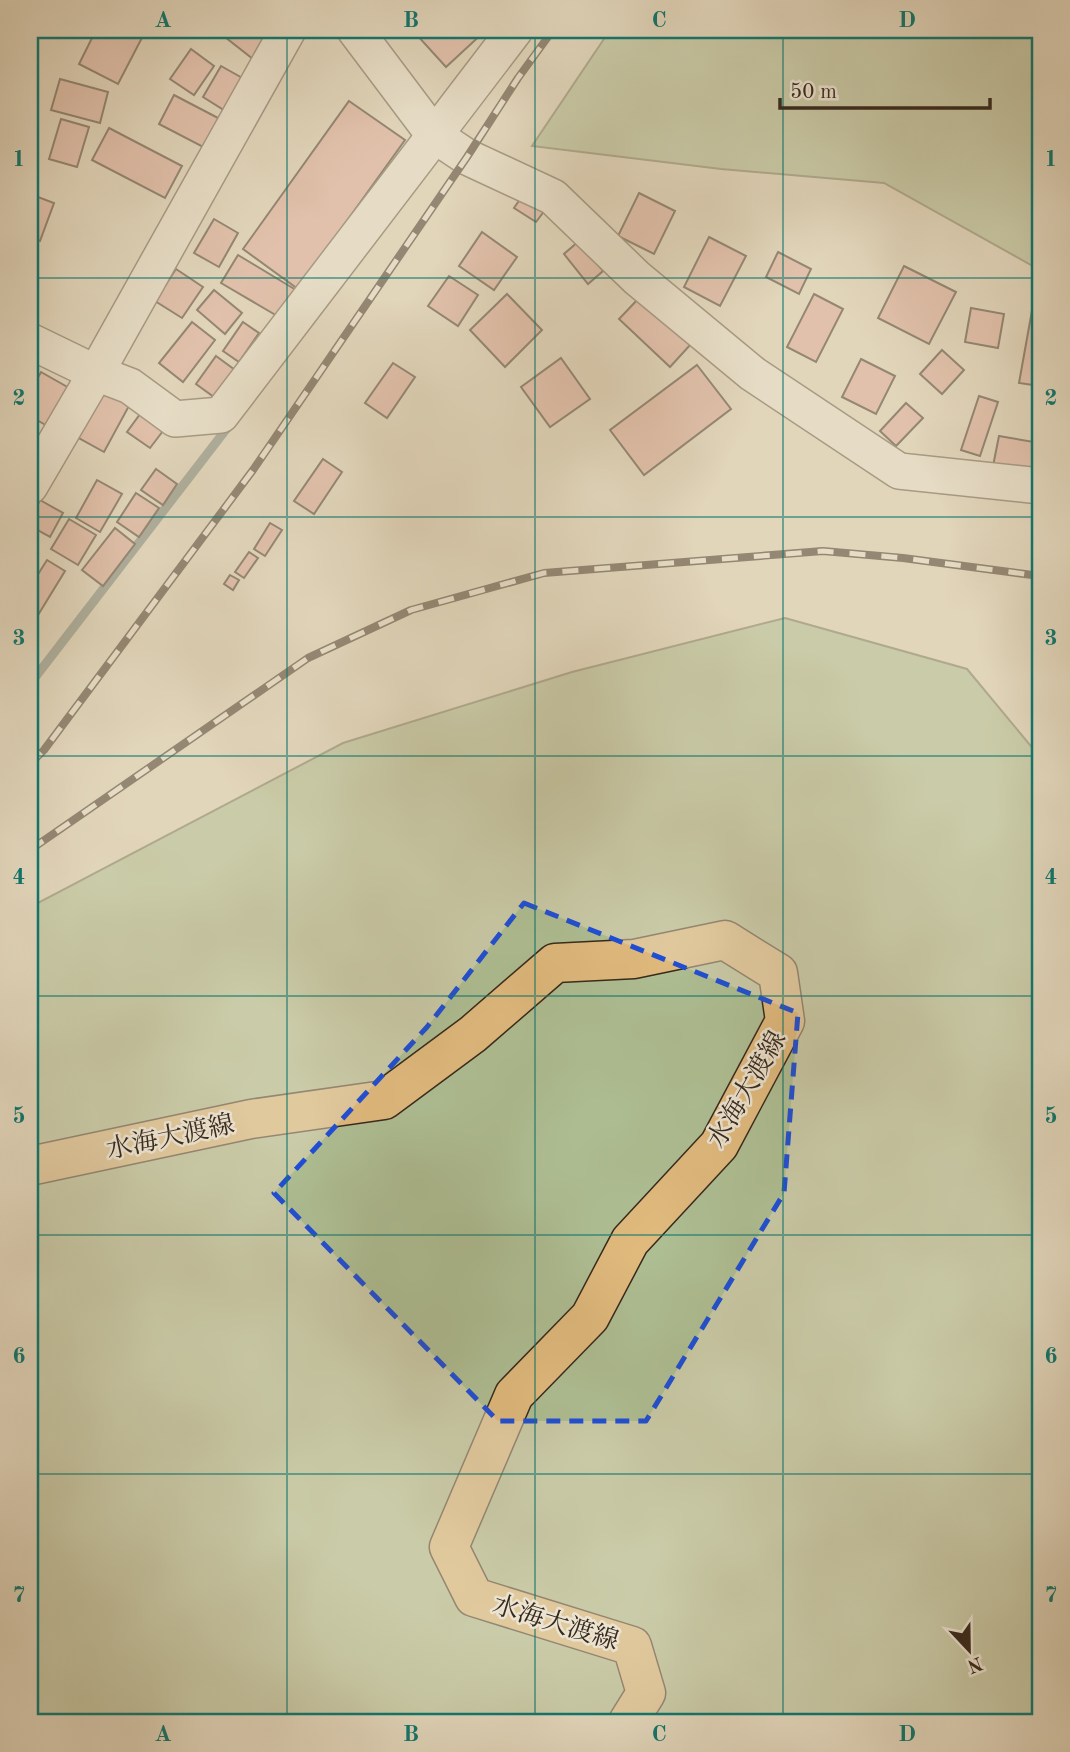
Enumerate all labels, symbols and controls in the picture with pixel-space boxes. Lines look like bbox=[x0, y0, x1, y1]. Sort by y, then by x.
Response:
text: A bbox=[154, 9, 172, 32]
text: B bbox=[403, 9, 419, 32]
text: C bbox=[651, 9, 667, 32]
text: D bbox=[898, 9, 916, 32]
scale bar bbox=[780, 66, 990, 110]
text: 50 m bbox=[790, 82, 837, 103]
text: 1 bbox=[12, 148, 26, 171]
text: 1 bbox=[1044, 148, 1058, 171]
text: 2 bbox=[12, 387, 26, 410]
text: 2 bbox=[1044, 387, 1058, 410]
text: 3 bbox=[12, 627, 26, 650]
text: 3 bbox=[1044, 627, 1058, 650]
text: 4 bbox=[12, 866, 26, 889]
text: 4 bbox=[1044, 866, 1058, 889]
street label: 水海大渡線 bbox=[702, 1026, 791, 1153]
text: 5 bbox=[12, 1105, 26, 1128]
text: 5 bbox=[1044, 1105, 1058, 1128]
street label: 水海大渡線 bbox=[104, 1110, 237, 1164]
text: 6 bbox=[12, 1345, 26, 1368]
text: 6 bbox=[1044, 1345, 1058, 1368]
text: 7 bbox=[12, 1584, 26, 1607]
text: 7 bbox=[1044, 1584, 1058, 1607]
street label: 水海大渡線 bbox=[489, 1591, 622, 1655]
north arrow bbox=[934, 1616, 1004, 1686]
text: N bbox=[964, 1652, 985, 1675]
text: A bbox=[154, 1723, 172, 1746]
text: B bbox=[403, 1723, 419, 1746]
text: C bbox=[651, 1723, 667, 1746]
text: D bbox=[898, 1723, 916, 1746]

